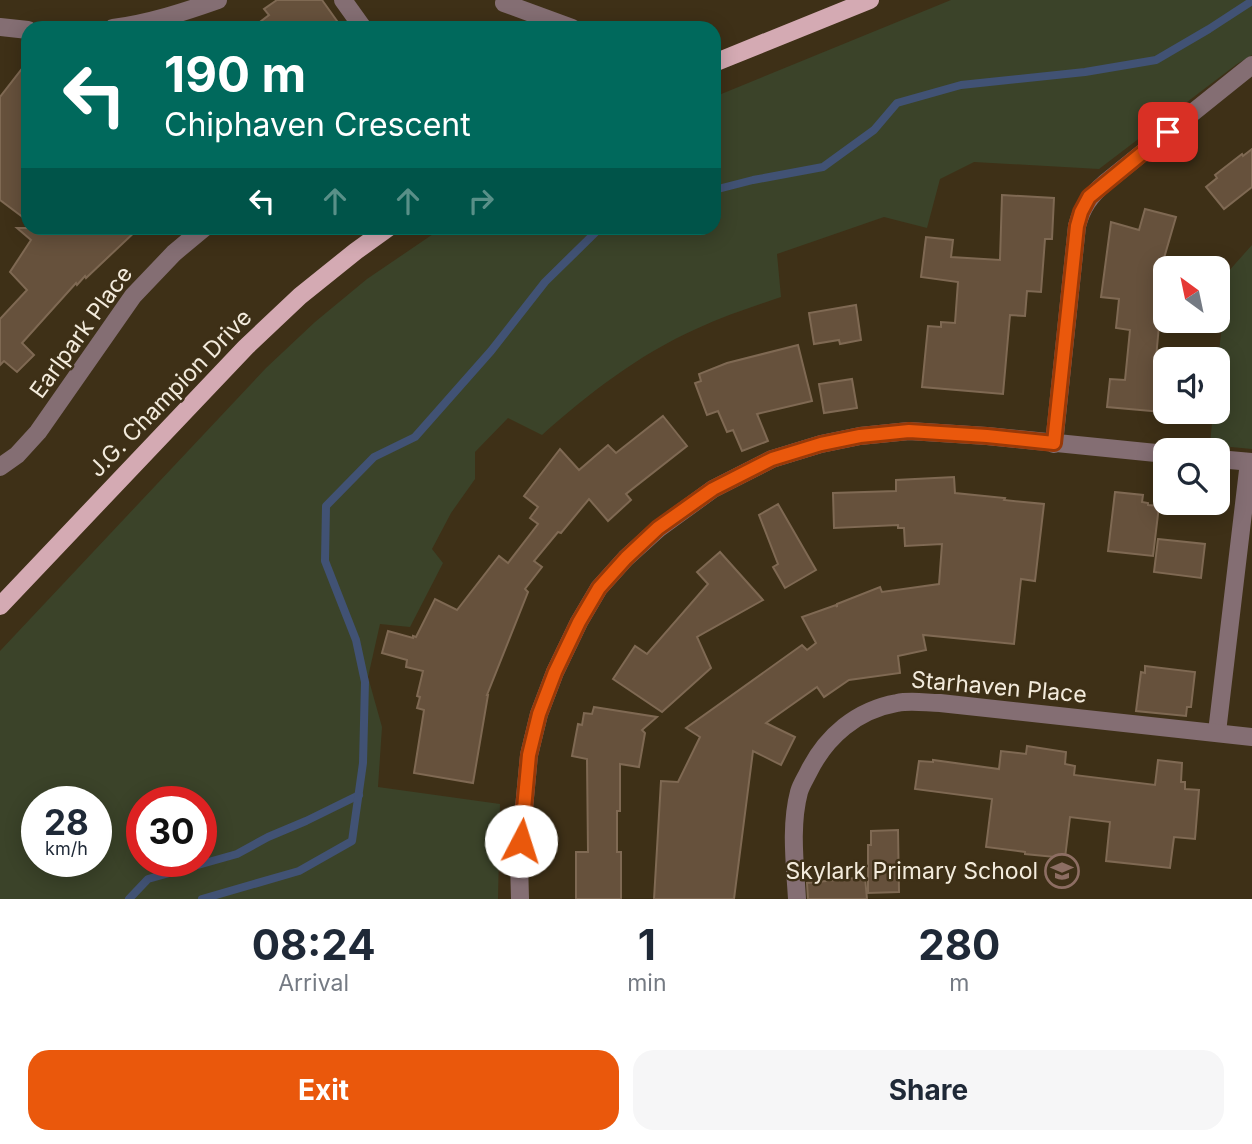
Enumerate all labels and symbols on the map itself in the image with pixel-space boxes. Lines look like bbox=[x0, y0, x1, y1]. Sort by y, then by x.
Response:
pin bbox=[1138, 102, 1198, 162]
north arrow bbox=[1153, 256, 1230, 332]
street label: Earlpark Place bbox=[24, 261, 138, 403]
street label: J.G. Champion Drive bbox=[83, 303, 257, 483]
street label: Starhaven Place bbox=[910, 665, 1088, 709]
speed limit sign: 30 bbox=[126, 786, 217, 877]
position arrow bbox=[484, 804, 558, 878]
school or university icon: Skylark Primary School bbox=[1043, 852, 1081, 890]
place label: Skylark Primary School bbox=[786, 857, 1038, 885]

